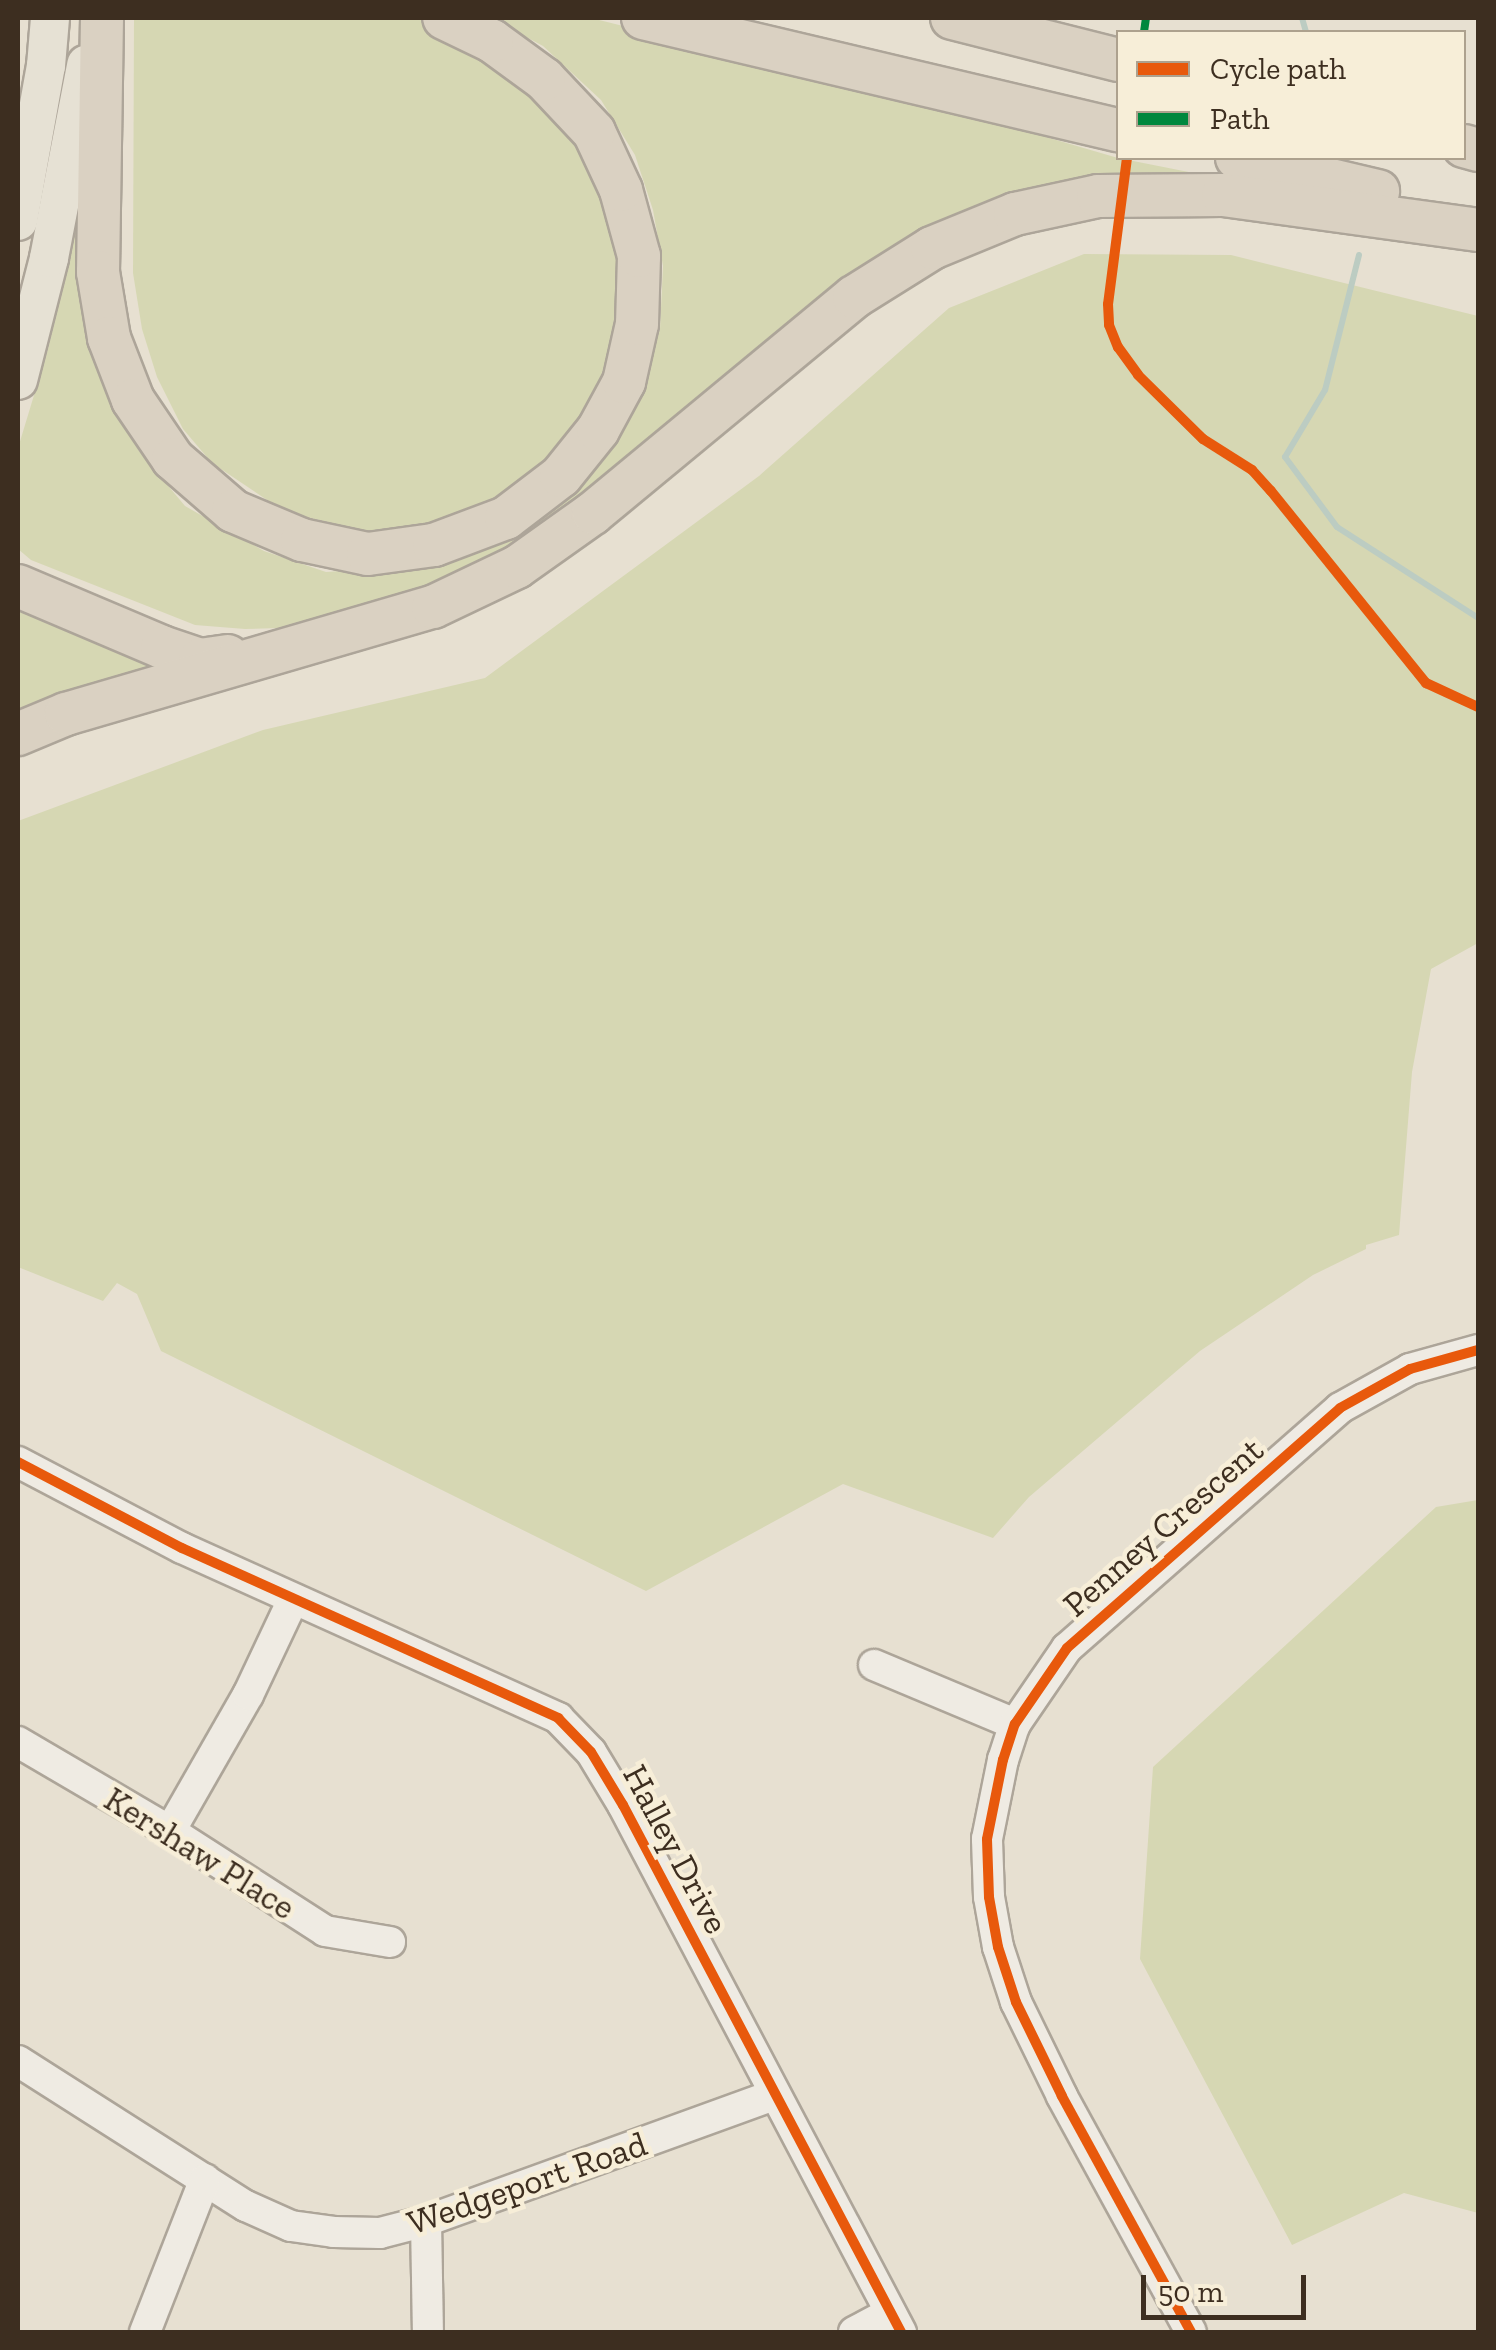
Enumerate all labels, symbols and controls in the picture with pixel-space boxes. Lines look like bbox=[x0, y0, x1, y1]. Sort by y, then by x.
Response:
legend bbox=[1116, 30, 1466, 160]
text: Cycle path bbox=[1210, 51, 1346, 87]
text: Path bbox=[1210, 101, 1269, 137]
street label: Penney Crescent bbox=[1054, 1428, 1272, 1626]
street label: Halley Drive bbox=[614, 1757, 738, 1941]
street label: Kershaw Place bbox=[97, 1777, 303, 1929]
street label: Wedgeport Road bbox=[402, 2122, 652, 2244]
scale bar bbox=[1146, 2255, 1311, 2317]
text: 50 m bbox=[1158, 2274, 1223, 2310]

